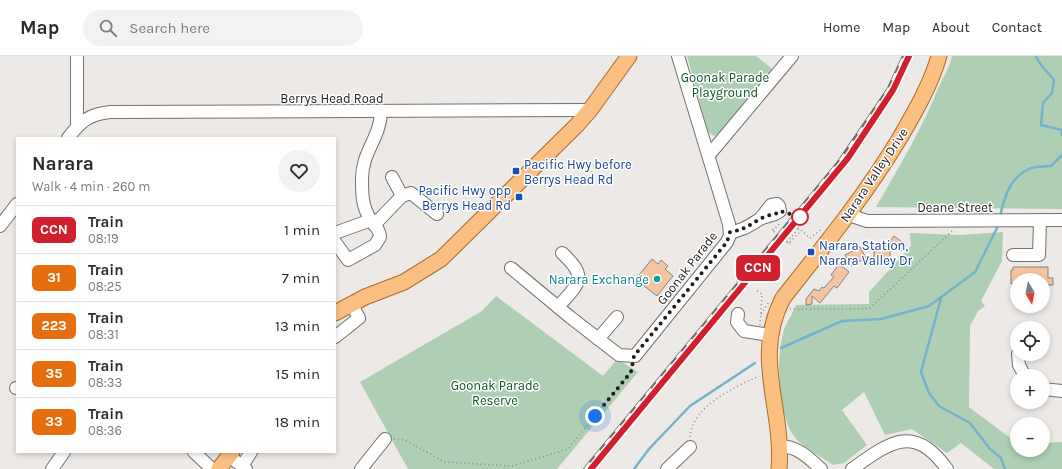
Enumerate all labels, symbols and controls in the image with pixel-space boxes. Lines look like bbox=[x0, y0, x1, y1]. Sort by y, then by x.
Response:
search box bbox=[83, 10, 363, 46]
text: Map bbox=[20, 17, 59, 39]
icon: search bbox=[97, 17, 119, 39]
text: Search here bbox=[129, 19, 210, 37]
text: Home bbox=[823, 19, 860, 36]
text: Map bbox=[882, 19, 910, 36]
text: About bbox=[932, 19, 970, 36]
text: Contact bbox=[992, 19, 1042, 36]
park label: Goonak Parade Playground bbox=[681, 70, 770, 100]
street label: Berrys Head Road bbox=[280, 91, 384, 106]
street label: Narara Valley Drive bbox=[837, 125, 911, 225]
button: heart bbox=[278, 150, 320, 192]
text: Narara bbox=[32, 153, 94, 175]
place label: Pacific Hwy before Berrys Head Rd bbox=[524, 157, 632, 187]
marker: Pacific Hwy before Berrys Head Rd bbox=[511, 166, 521, 176]
text: Walk · 4 min · 260 m bbox=[32, 179, 151, 194]
place label: Pacific Hwy opp Berrys Head Rd bbox=[418, 183, 511, 213]
marker: Pacific Hwy opp Berrys Head Rd bbox=[514, 192, 524, 202]
street label: Deane Street bbox=[917, 200, 993, 215]
unlabelled marker bbox=[791, 208, 809, 226]
text: Train bbox=[88, 213, 124, 231]
text: CCN bbox=[40, 221, 68, 238]
text: 1 min bbox=[284, 221, 320, 239]
street label: Goonak Parade bbox=[654, 228, 720, 308]
text: 08:19 bbox=[88, 231, 119, 246]
place label: Narara Station, Narara Valley Dr bbox=[819, 238, 913, 268]
marker: Narara Station, Narara Valley Dr bbox=[806, 247, 816, 257]
line badge: CCN bbox=[735, 255, 781, 281]
text: CCN bbox=[744, 259, 772, 276]
text: Train bbox=[88, 261, 124, 279]
text: 31 bbox=[47, 269, 61, 286]
text: 7 min bbox=[282, 269, 320, 287]
place label: Narara Exchange bbox=[549, 272, 649, 287]
north arrow bbox=[1010, 273, 1050, 313]
map controls bbox=[1010, 273, 1050, 457]
marker: Narara Exchange bbox=[652, 274, 662, 284]
text: 08:25 bbox=[88, 279, 122, 294]
text: Train bbox=[88, 309, 124, 327]
text: 223 bbox=[41, 317, 67, 334]
text: 13 min bbox=[275, 317, 320, 335]
button: locate bbox=[1010, 321, 1050, 361]
text: 08:31 bbox=[88, 327, 119, 342]
text: Train bbox=[88, 357, 124, 375]
text: 35 bbox=[46, 365, 62, 382]
text: 15 min bbox=[275, 365, 320, 383]
button: + bbox=[1010, 369, 1050, 409]
text: 08:33 bbox=[88, 375, 122, 390]
park label: Goonak Parade Reserve bbox=[451, 378, 540, 408]
text: Train bbox=[88, 405, 124, 423]
your location bbox=[585, 406, 605, 426]
text: 33 bbox=[45, 413, 63, 430]
text: 18 min bbox=[275, 413, 320, 431]
button: − bbox=[1010, 417, 1050, 457]
text: 08:36 bbox=[88, 423, 122, 438]

